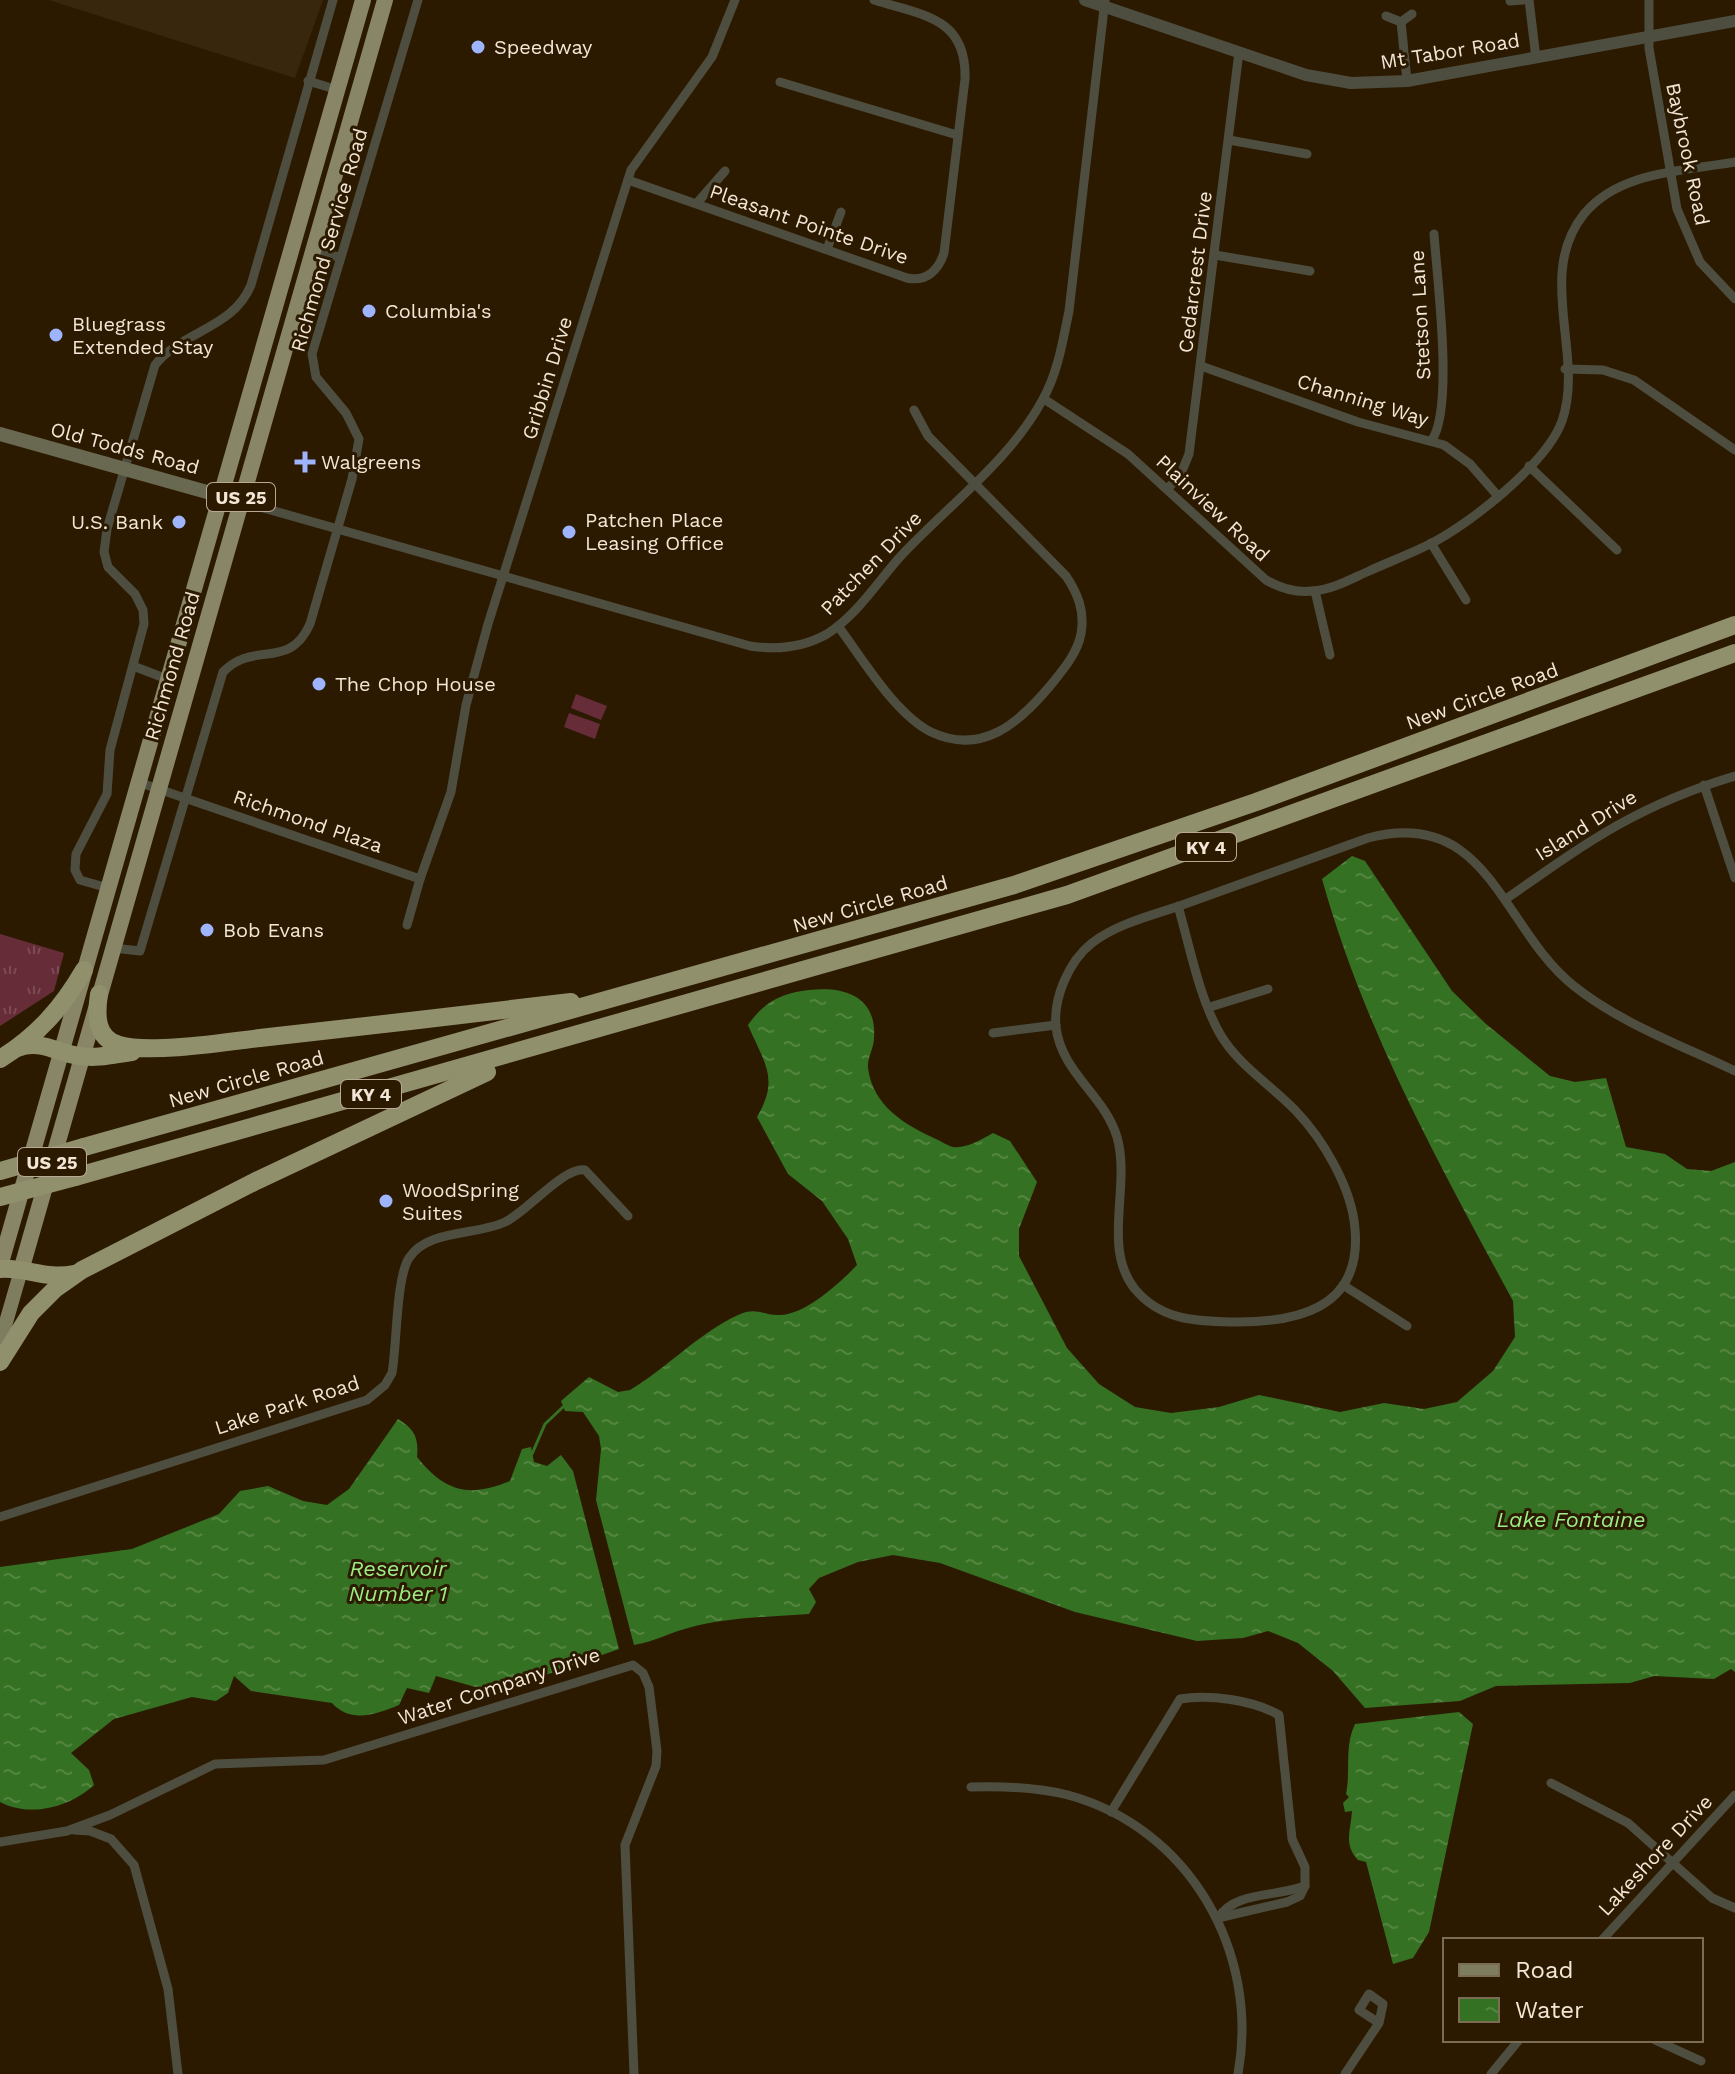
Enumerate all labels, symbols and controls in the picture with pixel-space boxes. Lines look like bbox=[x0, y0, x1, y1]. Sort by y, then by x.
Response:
street label: Mt Tabor Road bbox=[1378, 28, 1522, 74]
place label: Speedway bbox=[494, 35, 593, 59]
marker: Speedway bbox=[469, 38, 487, 56]
street label: Baybrook Road bbox=[1661, 81, 1715, 227]
street label: Richmond Service Road bbox=[286, 125, 372, 355]
street label: Pleasant Pointe Drive bbox=[707, 179, 911, 269]
street label: Cedarcrest Drive bbox=[1173, 190, 1217, 354]
street label: Stetson Lane bbox=[1405, 250, 1435, 380]
place label: Columbia's bbox=[385, 299, 491, 323]
marker: Columbia's bbox=[360, 302, 378, 320]
place label: Bluegrass Extended Stay bbox=[72, 312, 214, 359]
street label: Gribbin Drive bbox=[517, 314, 577, 442]
marker: Bluegrass Extended Stay bbox=[47, 326, 65, 344]
street label: Channing Way bbox=[1294, 369, 1432, 432]
street label: Old Todds Road bbox=[48, 417, 202, 479]
street label: Plainview Road bbox=[1151, 449, 1275, 567]
place label: Walgreens bbox=[321, 450, 421, 474]
marker: Walgreens bbox=[296, 453, 314, 471]
road number: US 25 bbox=[207, 483, 275, 511]
street label: Patchen Drive bbox=[815, 506, 927, 620]
place label: Patchen Place Leasing Office bbox=[585, 508, 724, 555]
place label: U.S. Bank bbox=[71, 510, 163, 534]
marker: U.S. Bank bbox=[170, 513, 188, 531]
marker: Patchen Place Leasing Office bbox=[560, 523, 578, 541]
street label: Richmond Road bbox=[139, 589, 205, 743]
street label: New Circle Road bbox=[1403, 657, 1561, 735]
place label: The Chop House bbox=[335, 672, 496, 696]
marker: The Chop House bbox=[310, 675, 328, 693]
street label: Richmond Plaza bbox=[230, 784, 386, 858]
street label: Island Drive bbox=[1531, 784, 1641, 866]
road number: KY 4 bbox=[1176, 833, 1236, 861]
street label: New Circle Road bbox=[790, 870, 950, 938]
place label: Bob Evans bbox=[223, 918, 324, 942]
marker: Bob Evans bbox=[198, 921, 216, 939]
street label: New Circle Road bbox=[166, 1045, 326, 1113]
road number: KY 4 bbox=[341, 1080, 401, 1108]
road number: US 25 bbox=[18, 1148, 86, 1176]
place label: WoodSpring Suites bbox=[402, 1178, 519, 1225]
marker: WoodSpring Suites bbox=[377, 1192, 395, 1210]
street label: Lake Park Road bbox=[212, 1370, 362, 1440]
water label: Lake Fontaine bbox=[1496, 1507, 1646, 1532]
water label: Reservoir Number 1 bbox=[349, 1556, 448, 1606]
street label: Water Company Drive bbox=[395, 1642, 603, 1730]
street label: Lakeshore Drive bbox=[1593, 1790, 1717, 1920]
legend bbox=[1443, 1938, 1703, 2042]
text: Road bbox=[1515, 1956, 1574, 1984]
text: Water bbox=[1515, 1996, 1584, 2024]

